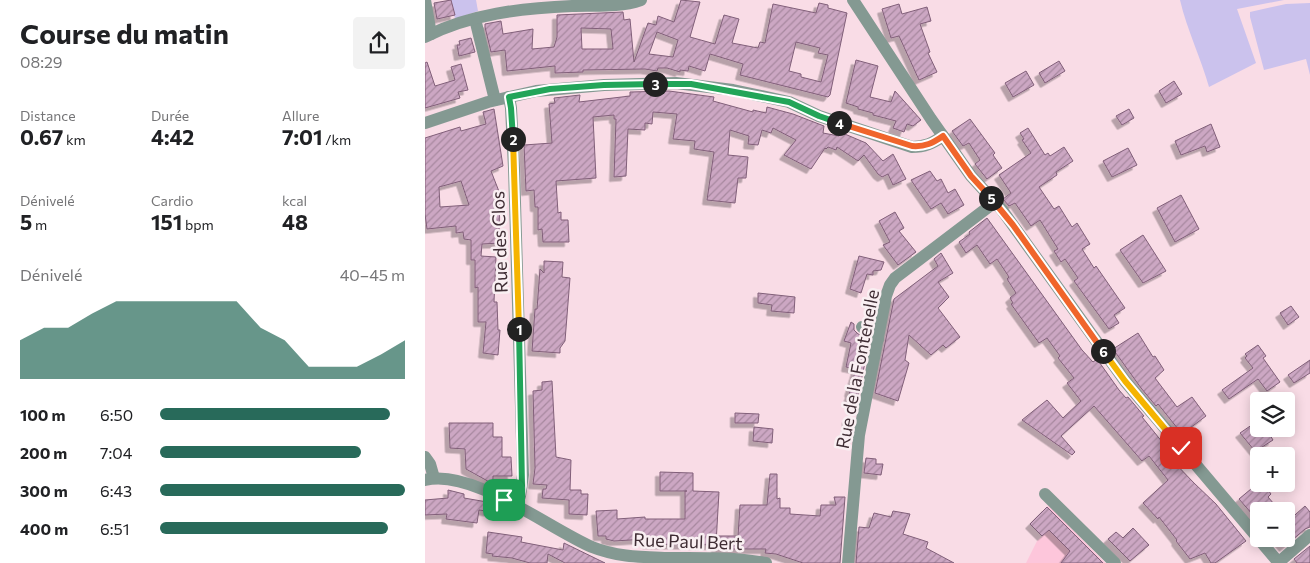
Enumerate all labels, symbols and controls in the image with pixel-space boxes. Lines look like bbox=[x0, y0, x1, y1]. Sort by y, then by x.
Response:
text: Course du matin bbox=[20, 16, 229, 50]
button: share bbox=[353, 17, 405, 69]
text: 08:29 bbox=[20, 52, 62, 71]
pin: 3 bbox=[643, 72, 667, 96]
text: 3 bbox=[651, 76, 660, 93]
text: Distance bbox=[20, 107, 76, 124]
text: Durée bbox=[151, 107, 189, 124]
text: Allure bbox=[282, 107, 319, 124]
pin: 4 bbox=[827, 110, 851, 136]
text: 4 bbox=[835, 115, 844, 132]
text: 0.67 bbox=[20, 124, 63, 149]
text: 4:42 bbox=[151, 124, 194, 149]
text: 7:01 bbox=[282, 124, 323, 149]
pin: 2 bbox=[501, 126, 525, 152]
text: km bbox=[63, 131, 86, 148]
text: /km bbox=[323, 131, 351, 148]
text: 2 bbox=[510, 131, 517, 148]
pin: 5 bbox=[979, 186, 1003, 210]
text: 5 bbox=[987, 190, 996, 207]
street label: Rue des Clos bbox=[486, 191, 512, 293]
text: Dénivelé bbox=[20, 192, 75, 209]
text: Cardio bbox=[151, 192, 193, 209]
text: kcal bbox=[282, 192, 307, 209]
text: 5 bbox=[20, 209, 32, 234]
text: 151 bbox=[151, 209, 182, 234]
text: 48 bbox=[282, 209, 308, 234]
text: m bbox=[32, 216, 47, 233]
text: bpm bbox=[182, 216, 214, 233]
text: Dénivelé bbox=[20, 265, 82, 284]
text: 40–45 m bbox=[340, 265, 405, 284]
street label: Rue de la Fontenelle bbox=[831, 287, 883, 451]
pin: 1 bbox=[507, 316, 531, 342]
text: 1 bbox=[516, 321, 523, 338]
pin: 6 bbox=[1091, 338, 1115, 364]
text: 6 bbox=[1099, 343, 1108, 360]
map controls bbox=[1250, 392, 1295, 547]
button: layers bbox=[1250, 392, 1295, 437]
text: 100 m bbox=[20, 405, 66, 424]
text: 6:50 bbox=[100, 405, 133, 424]
pin bbox=[1160, 427, 1202, 469]
icon: check bbox=[1167, 434, 1195, 462]
text: 200 m bbox=[20, 443, 67, 462]
text: 7:04 bbox=[100, 443, 132, 462]
button: + bbox=[1250, 447, 1295, 492]
pin bbox=[483, 479, 525, 521]
text: 300 m bbox=[20, 481, 68, 500]
text: 6:43 bbox=[100, 481, 132, 500]
icon: arrive bbox=[490, 486, 518, 514]
button: − bbox=[1250, 502, 1295, 547]
text: 400 m bbox=[20, 519, 68, 538]
text: 6:51 bbox=[100, 519, 130, 538]
street label: Rue Paul Bert bbox=[633, 528, 743, 554]

